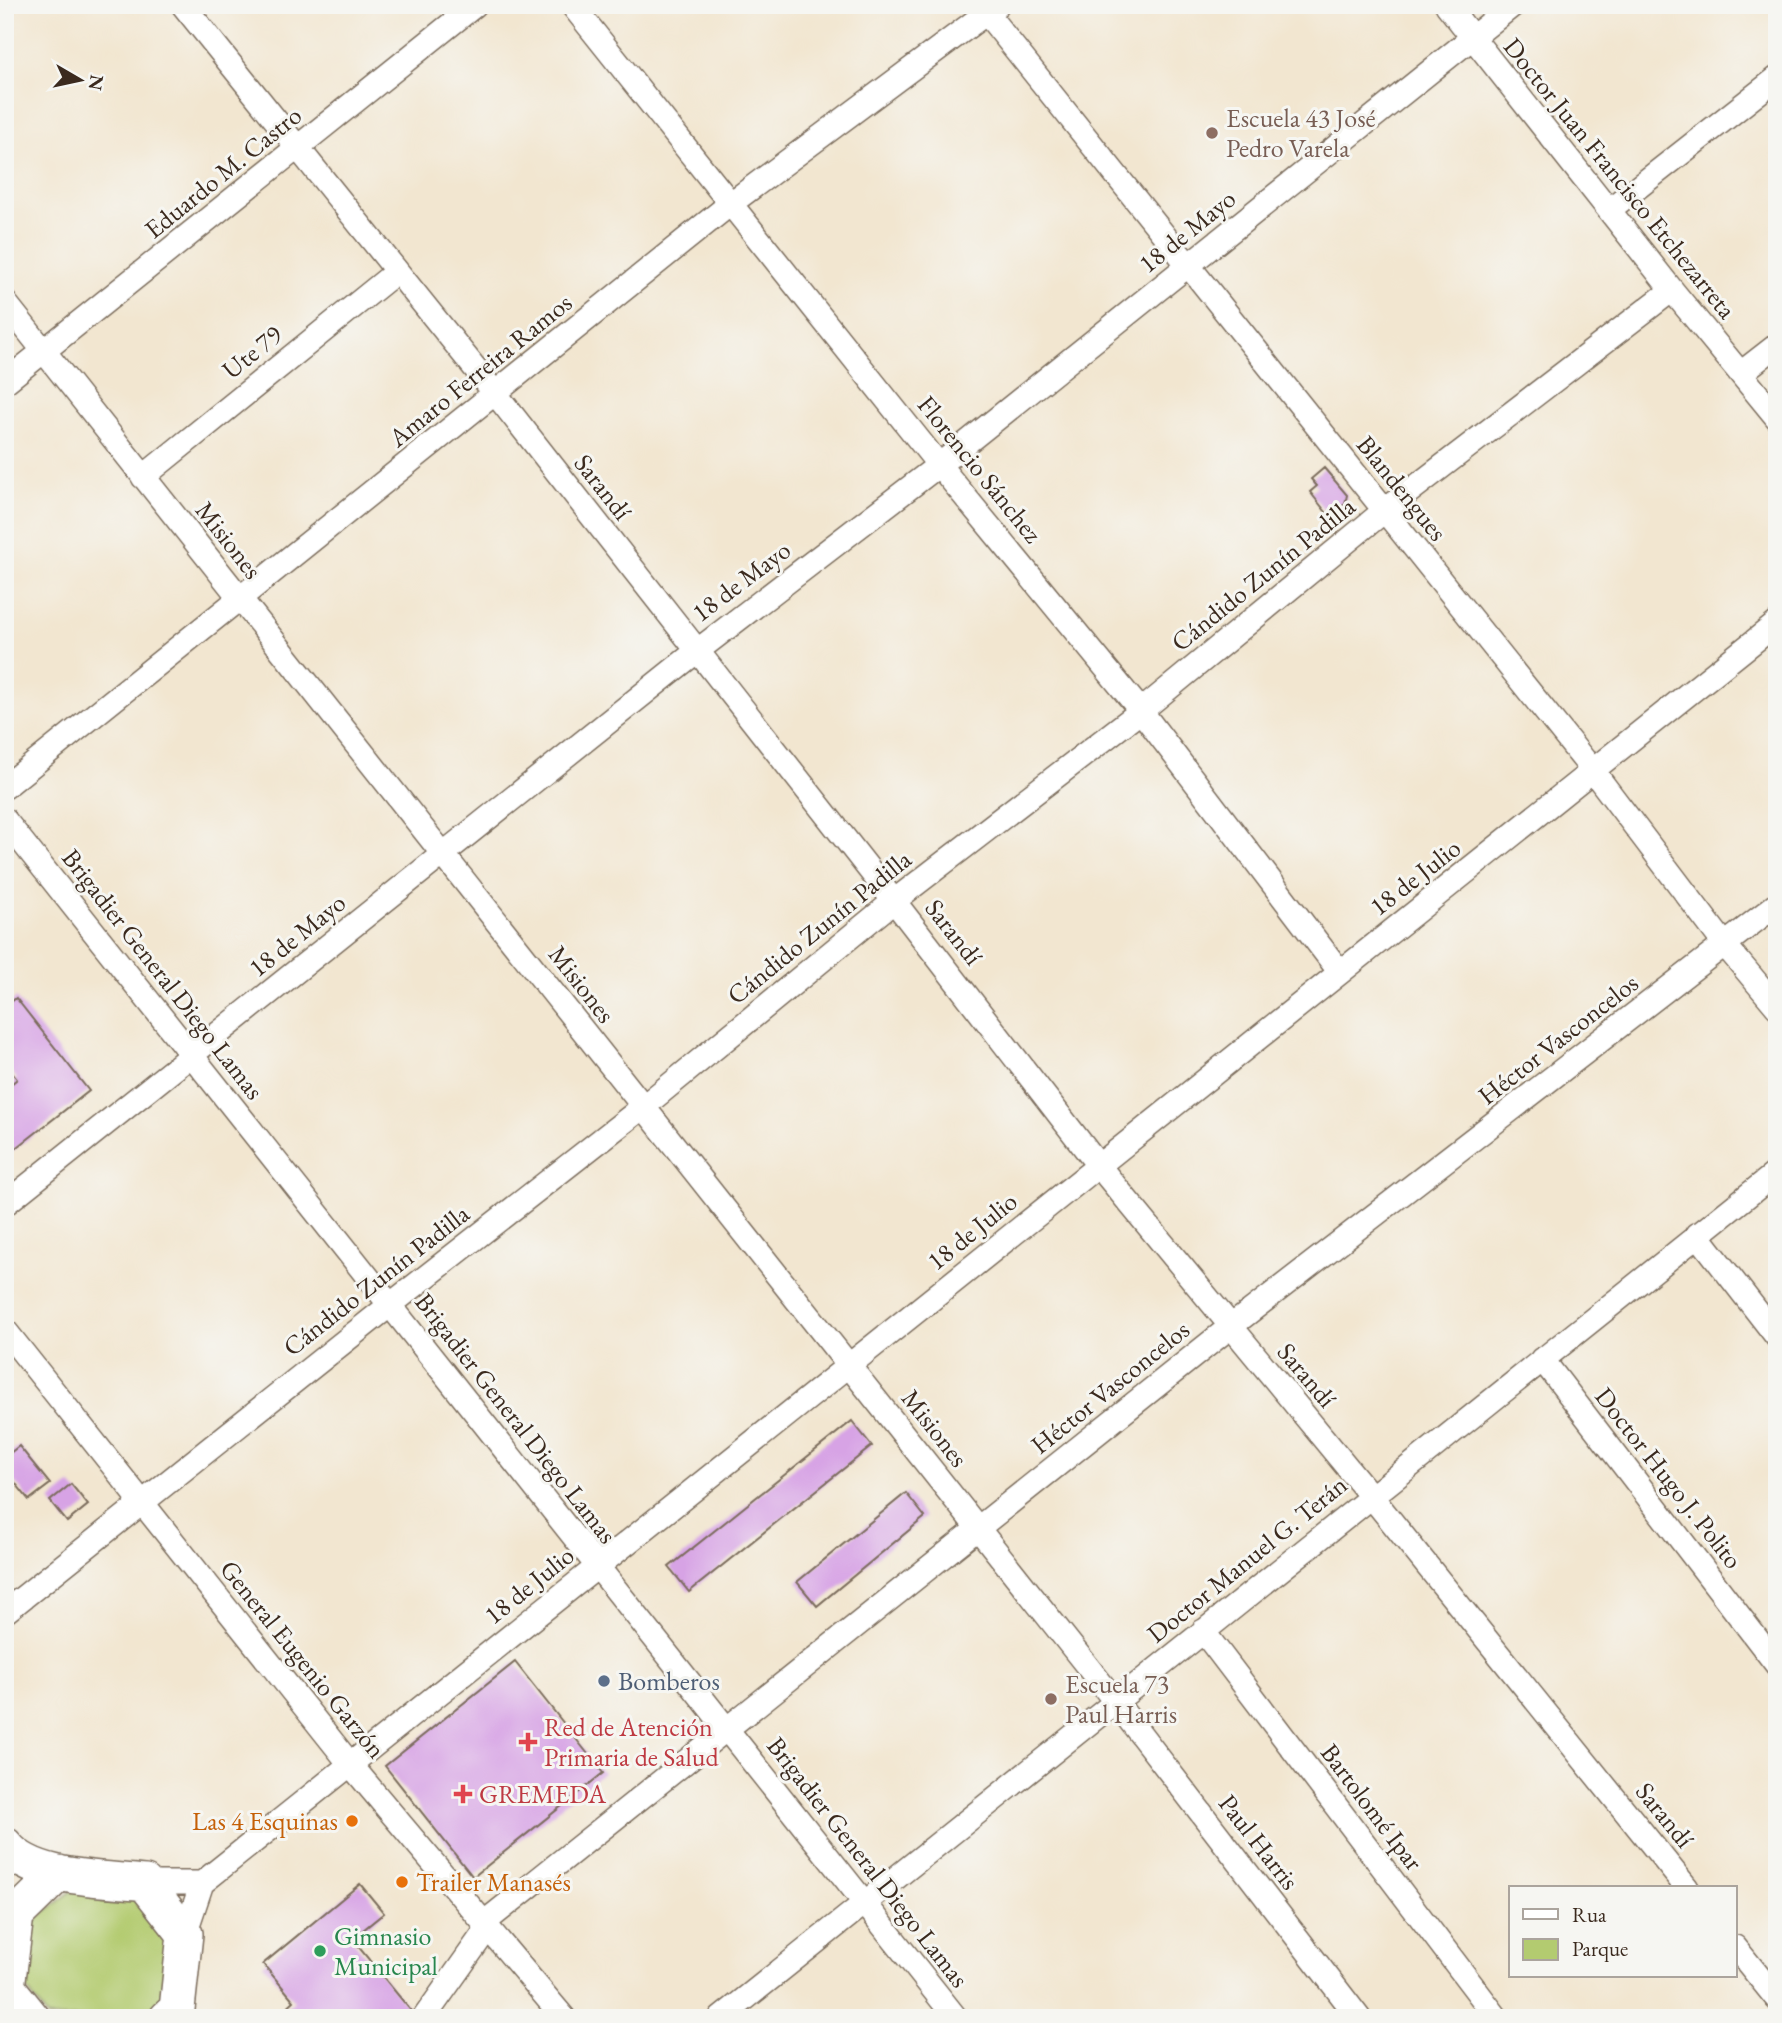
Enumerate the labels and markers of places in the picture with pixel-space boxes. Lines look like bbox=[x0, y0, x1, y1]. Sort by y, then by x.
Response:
place label: Escuela 43 José Pedro Varela bbox=[1226, 101, 1376, 165]
marker: Escuela 43 José Pedro Varela bbox=[1204, 125, 1220, 141]
place label: Bomberos bbox=[618, 1664, 720, 1698]
place label: Escuela 73 Paul Harris bbox=[1065, 1667, 1177, 1731]
marker: Bomberos bbox=[596, 1673, 612, 1689]
marker: Escuela 73 Paul Harris bbox=[1043, 1691, 1059, 1707]
place label: Red de Atención Primaria de Salud bbox=[544, 1710, 720, 1774]
marker: Red de Atención Primaria de Salud bbox=[518, 1732, 538, 1752]
place label: GREMEDA bbox=[479, 1777, 607, 1811]
marker: GREMEDA bbox=[453, 1784, 473, 1804]
place label: Las 4 Esquinas bbox=[192, 1804, 338, 1838]
marker: Las 4 Esquinas bbox=[344, 1813, 360, 1829]
place label: Trailer Manasés bbox=[416, 1865, 571, 1899]
marker: Trailer Manasés bbox=[394, 1874, 410, 1890]
place label: Gimnasio Municipal bbox=[334, 1919, 438, 1983]
marker: Gimnasio Municipal bbox=[312, 1943, 328, 1959]

